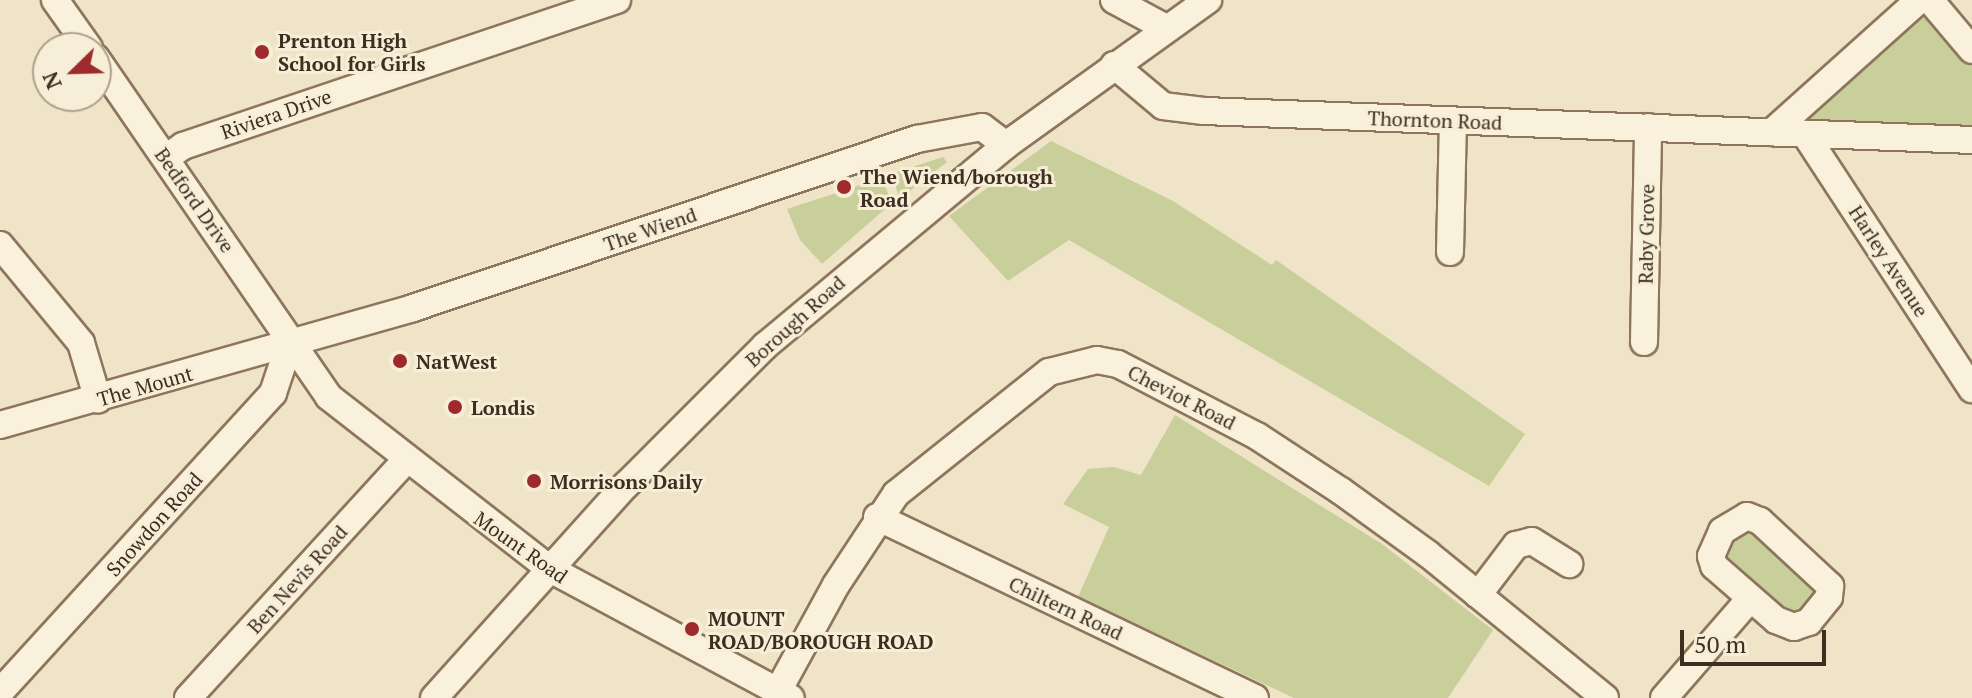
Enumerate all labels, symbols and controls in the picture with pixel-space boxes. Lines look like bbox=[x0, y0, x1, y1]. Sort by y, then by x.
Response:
place label: Prenton High School for Girls bbox=[278, 28, 426, 75]
north arrow bbox=[32, 32, 112, 112]
marker: Prenton High School for Girls bbox=[253, 43, 271, 61]
text: N bbox=[35, 67, 68, 94]
street label: Riviera Drive bbox=[218, 84, 334, 144]
street label: Thornton Road bbox=[1367, 106, 1503, 134]
street label: Bedford Drive bbox=[150, 143, 240, 257]
place label: The Wiend/borough Road bbox=[860, 164, 1053, 211]
marker: The Wiend/borough Road bbox=[835, 178, 853, 196]
street label: Raby Grove bbox=[1633, 184, 1659, 284]
street label: Harley Avenue bbox=[1844, 201, 1934, 321]
street label: The Wiend bbox=[600, 202, 700, 256]
street label: Borough Road bbox=[740, 270, 850, 372]
place label: NatWest bbox=[416, 349, 497, 373]
marker: NatWest bbox=[391, 352, 409, 370]
street label: Cheviot Road bbox=[1124, 359, 1240, 435]
street label: The Mount bbox=[94, 361, 196, 411]
place label: Londis bbox=[471, 395, 535, 419]
marker: Londis bbox=[446, 398, 464, 416]
street label: Snowdon Road bbox=[101, 467, 207, 581]
place label: Morrisons Daily bbox=[550, 469, 702, 493]
marker: Morrisons Daily bbox=[525, 472, 543, 490]
street label: Mount Road bbox=[470, 506, 572, 588]
street label: Ben Nevis Road bbox=[242, 520, 352, 638]
street label: Chiltern Road bbox=[1005, 571, 1127, 645]
place label: MOUNT ROAD/BOROUGH ROAD bbox=[708, 606, 933, 653]
scale bar bbox=[1684, 614, 1830, 664]
marker: MOUNT ROAD/BOROUGH ROAD bbox=[683, 620, 701, 638]
text: 50 m bbox=[1694, 628, 1746, 660]

